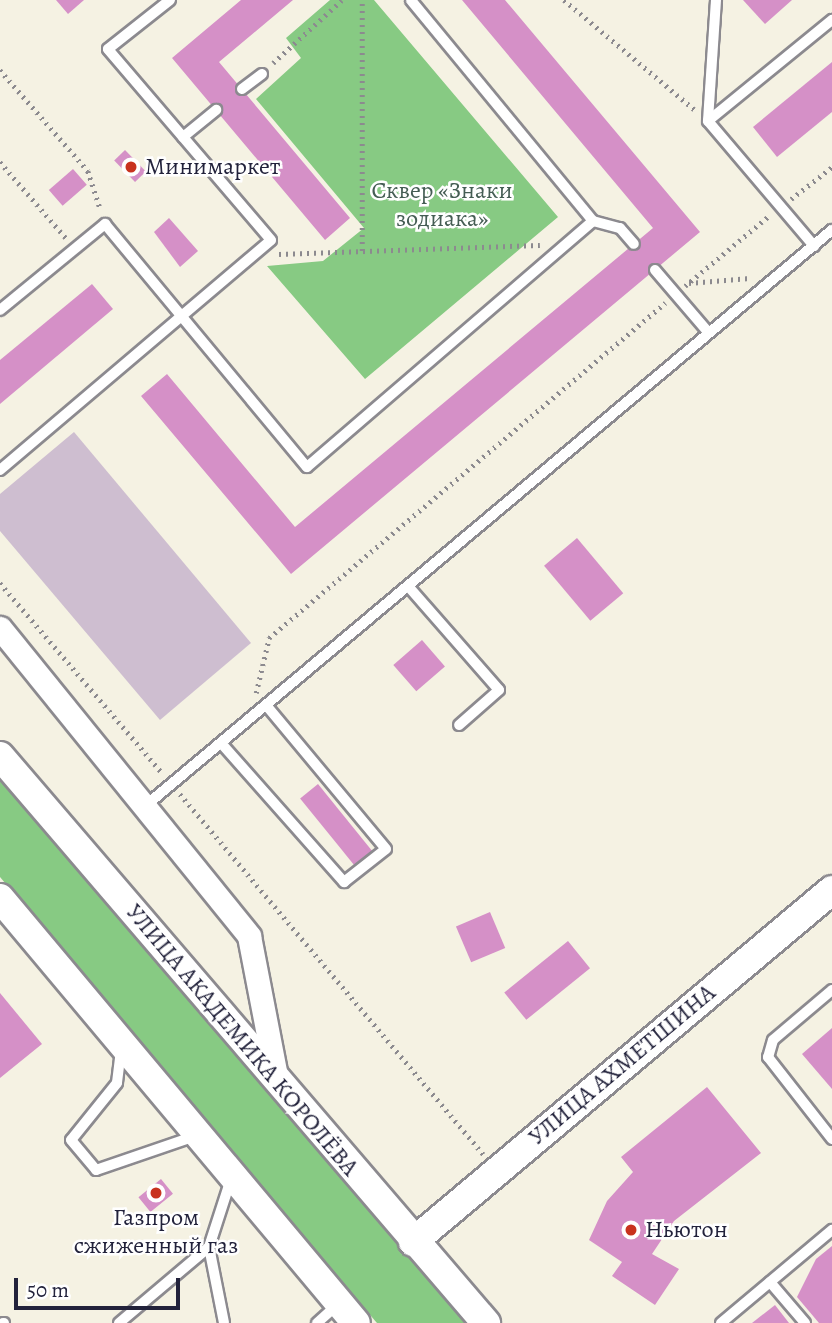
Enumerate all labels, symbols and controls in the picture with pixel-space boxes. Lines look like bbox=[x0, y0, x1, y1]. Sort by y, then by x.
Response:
place label: Минимаркет bbox=[145, 153, 281, 181]
marker: Минимаркет bbox=[123, 159, 139, 175]
park label: Сквер «Знаки зодиака» bbox=[372, 177, 512, 233]
street label: УЛИЦА АКАДЕМИКА КОРОЛЁВА bbox=[120, 898, 364, 1182]
street label: УЛИЦА АХМЕТШИНА bbox=[523, 978, 721, 1152]
marker: Газпром сжиженный газ bbox=[148, 1185, 164, 1201]
place label: Газпром сжиженный газ bbox=[74, 1204, 238, 1260]
place label: Ньютон bbox=[645, 1216, 728, 1244]
marker: Ньютон bbox=[623, 1222, 639, 1238]
scale bar bbox=[18, 1264, 184, 1308]
text: 50 m bbox=[27, 1276, 69, 1304]

